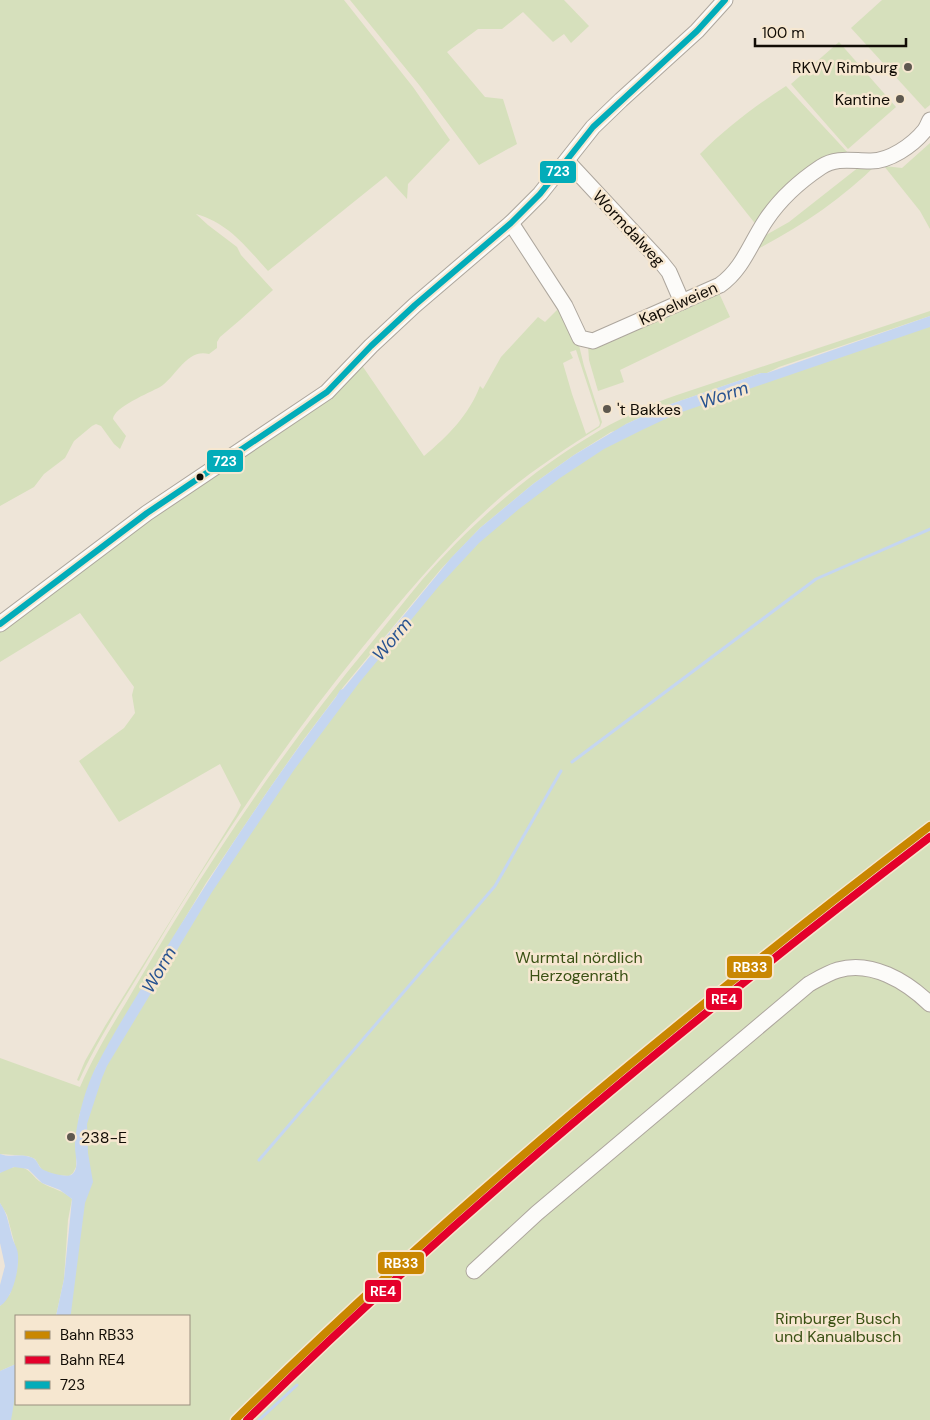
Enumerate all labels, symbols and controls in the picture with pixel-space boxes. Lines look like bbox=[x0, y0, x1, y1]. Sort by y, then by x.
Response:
scale bar bbox=[755, 15, 906, 47]
text: 100 m bbox=[762, 23, 805, 43]
place label: RKVV Rimburg bbox=[792, 57, 898, 78]
marker: RKVV Rimburg bbox=[902, 61, 914, 73]
place label: Kantine bbox=[835, 89, 890, 110]
marker: Kantine bbox=[894, 93, 906, 105]
line badge: 723 bbox=[539, 160, 577, 184]
text: 723 bbox=[546, 162, 570, 180]
street label: Wormdalweg bbox=[588, 186, 669, 271]
street label: Kapelweien bbox=[636, 277, 721, 330]
water label: Worm bbox=[697, 375, 752, 414]
place label: 't Bakkes bbox=[617, 399, 681, 420]
marker: 't Bakkes bbox=[601, 403, 613, 415]
line badge: 723 bbox=[206, 449, 244, 473]
text: 723 bbox=[213, 452, 237, 470]
unlabelled marker bbox=[195, 472, 205, 482]
water label: Worm bbox=[367, 612, 417, 666]
water label: Worm bbox=[136, 942, 182, 998]
park label: Wurmtal nördlich Herzogenrath bbox=[515, 947, 643, 986]
line badge: RB33 bbox=[726, 955, 773, 979]
text: RB33 bbox=[733, 958, 767, 976]
line badge: RE4 bbox=[705, 987, 743, 1011]
text: RE4 bbox=[711, 990, 737, 1008]
place label: 238-E bbox=[81, 1127, 127, 1148]
marker: 238-E bbox=[65, 1131, 77, 1143]
line badge: RB33 bbox=[377, 1251, 425, 1275]
text: RB33 bbox=[384, 1254, 418, 1272]
line badge: RE4 bbox=[364, 1279, 402, 1303]
text: RE4 bbox=[370, 1282, 396, 1300]
park label: Rimburger Busch und Kanualbusch bbox=[775, 1308, 901, 1347]
legend bbox=[15, 1315, 190, 1405]
text: Bahn RB33 bbox=[60, 1325, 134, 1345]
text: Bahn RE4 bbox=[60, 1350, 125, 1370]
text: 723 bbox=[60, 1375, 85, 1395]

